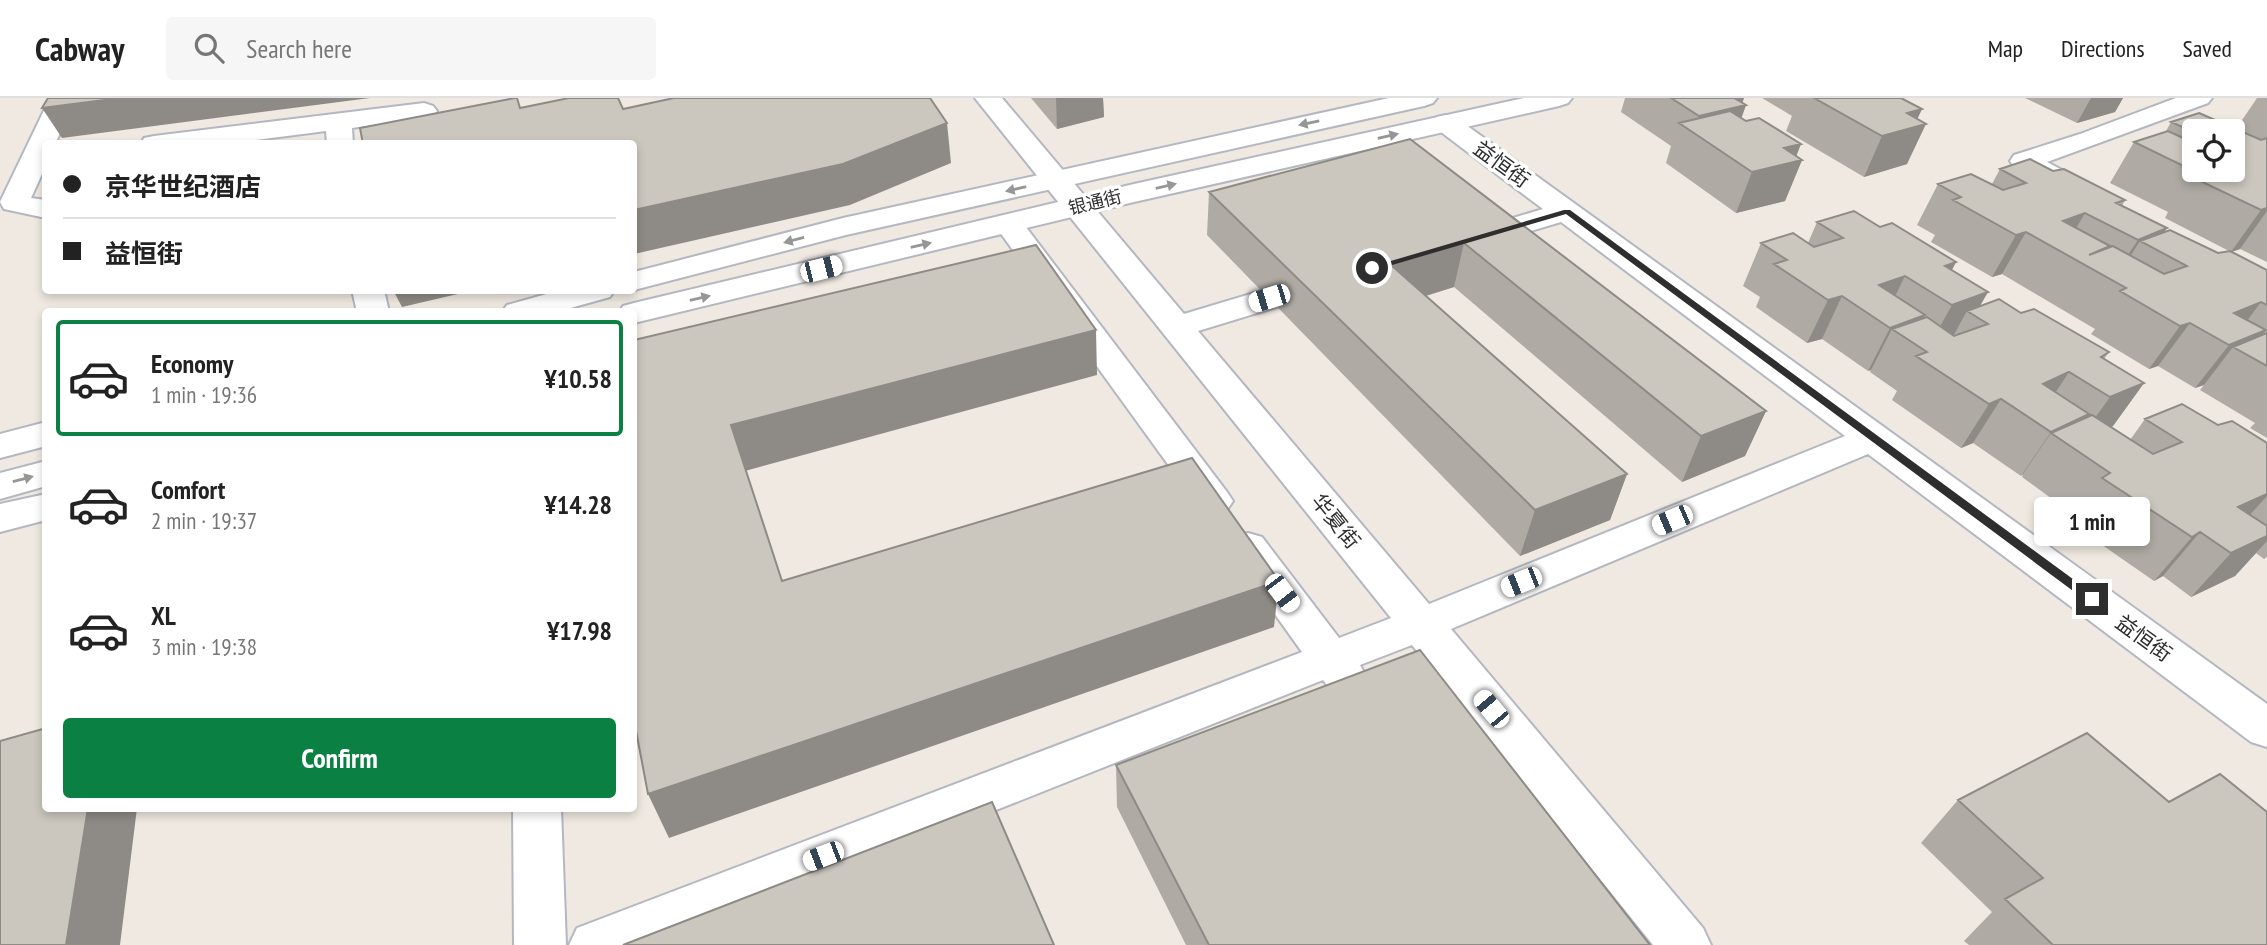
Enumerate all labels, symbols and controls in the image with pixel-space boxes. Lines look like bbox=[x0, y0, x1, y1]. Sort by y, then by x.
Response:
search box bbox=[166, 17, 656, 80]
text: Cabway bbox=[35, 27, 124, 70]
icon: search bbox=[190, 29, 228, 67]
text: Search here bbox=[246, 32, 352, 65]
text: Map bbox=[1988, 33, 2023, 64]
text: Directions bbox=[2061, 33, 2145, 64]
text: Saved bbox=[2183, 33, 2232, 64]
one-way arrow bbox=[1298, 118, 1320, 129]
map controls bbox=[2182, 119, 2245, 182]
button: locate bbox=[2182, 119, 2245, 182]
one-way arrow bbox=[1377, 130, 1399, 141]
street label: 益恒街 bbox=[1469, 135, 1535, 193]
text: 京华世纪酒店 bbox=[105, 170, 261, 203]
one-way arrow bbox=[1155, 180, 1177, 191]
one-way arrow bbox=[1004, 183, 1026, 194]
street label: 银通街 bbox=[1066, 184, 1124, 220]
one-way arrow bbox=[783, 235, 805, 246]
text: 益恒街 bbox=[105, 237, 183, 270]
one-way arrow bbox=[910, 239, 932, 250]
route start bbox=[1356, 252, 1388, 284]
car bbox=[799, 254, 844, 284]
car bbox=[1246, 282, 1293, 314]
one-way arrow bbox=[689, 292, 711, 303]
icon: car bbox=[67, 347, 130, 410]
text: Economy bbox=[151, 347, 233, 380]
text: ¥10.58 bbox=[544, 362, 612, 395]
text: 1 min · 19:36 bbox=[151, 380, 257, 409]
icon: car bbox=[67, 473, 130, 536]
text: Comfort bbox=[151, 473, 225, 506]
one-way arrow bbox=[13, 474, 34, 484]
text: ¥14.28 bbox=[544, 488, 612, 521]
street label: 华夏街 bbox=[1306, 488, 1366, 554]
callout: 1 min bbox=[2034, 498, 2150, 546]
car bbox=[1649, 502, 1696, 538]
text: 2 min · 19:37 bbox=[151, 506, 257, 535]
text: 1 min bbox=[2069, 507, 2115, 536]
car bbox=[1498, 564, 1545, 600]
car bbox=[1261, 570, 1304, 616]
route end bbox=[2076, 583, 2108, 615]
icon: car bbox=[67, 599, 130, 662]
text: XL bbox=[151, 599, 176, 632]
street label: 益恒街 bbox=[2111, 609, 2177, 667]
text: ¥17.98 bbox=[547, 614, 612, 647]
text: 3 min · 19:38 bbox=[151, 632, 257, 661]
car bbox=[1470, 686, 1513, 732]
button: Confirm bbox=[63, 718, 616, 798]
car bbox=[800, 839, 847, 873]

